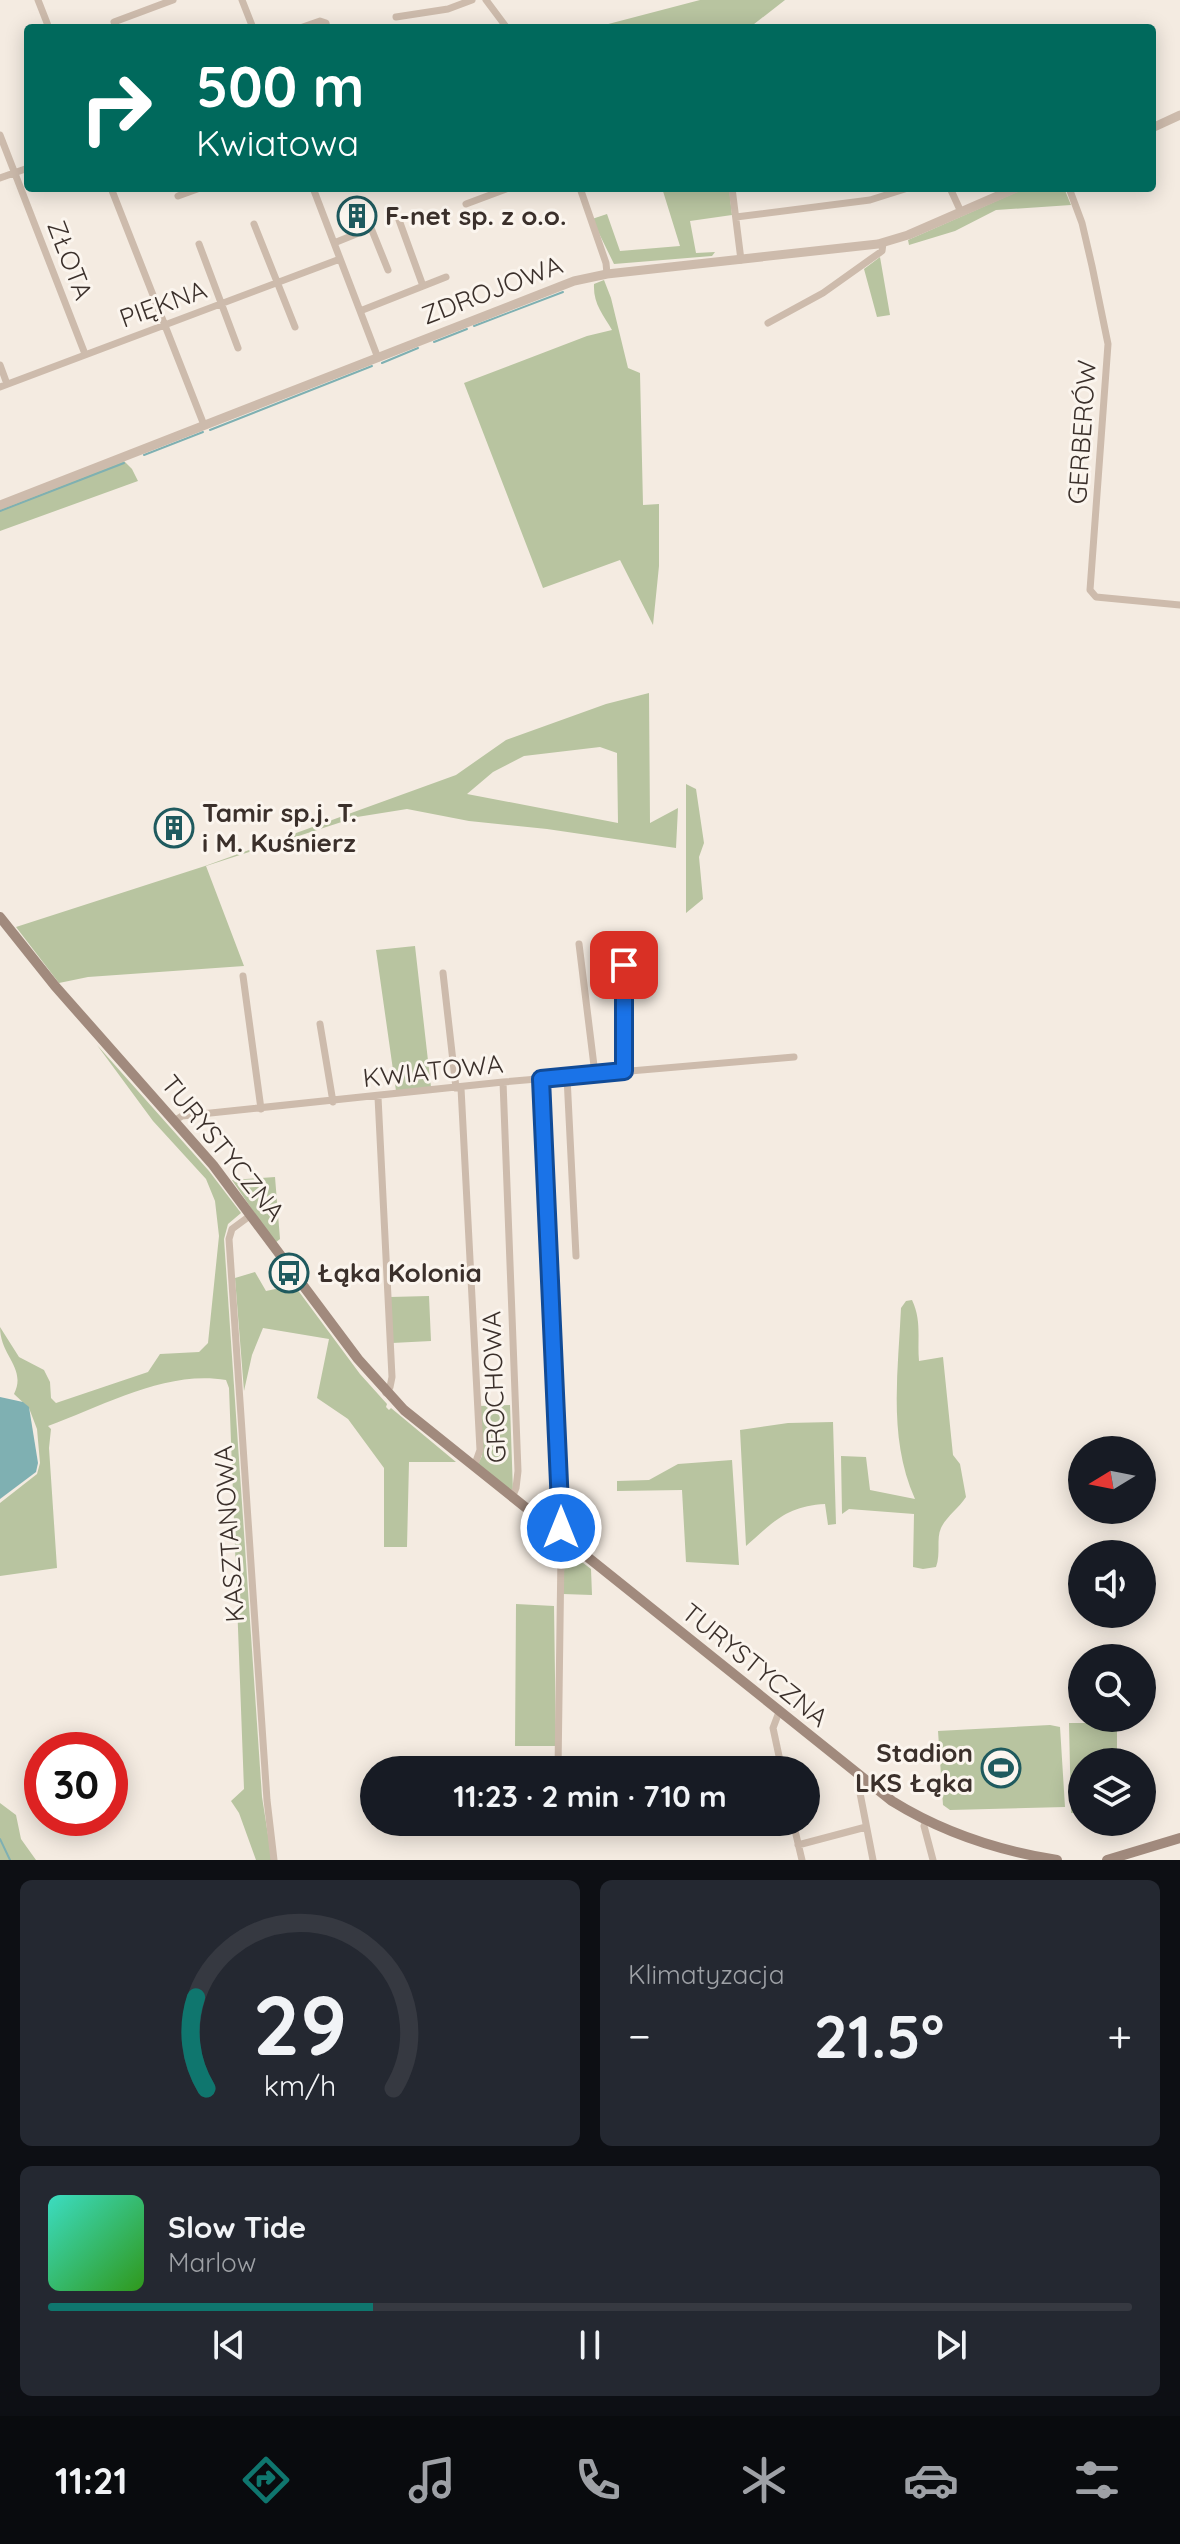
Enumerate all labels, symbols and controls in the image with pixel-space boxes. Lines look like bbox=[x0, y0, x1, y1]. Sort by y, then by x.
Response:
text: 500 m bbox=[196, 51, 364, 121]
icon: right bbox=[64, 56, 168, 160]
text: Kwiatowa bbox=[196, 120, 359, 165]
building icon: F-net sp. z o.o. bbox=[336, 195, 378, 237]
place label: F-net sp. z o.o. bbox=[385, 199, 567, 232]
street label: ZŁOTA bbox=[40, 215, 101, 304]
street label: ZDROJOWA bbox=[417, 248, 567, 331]
street label: PIĘKNA bbox=[115, 273, 211, 334]
street label: GERBERÓW bbox=[1060, 359, 1103, 505]
place label: Tamir sp.j. T. i M. Kuśnierz bbox=[202, 796, 357, 859]
building icon: Tamir sp.j. T. i M. Kuśnierz bbox=[153, 807, 195, 849]
pin bbox=[590, 931, 658, 999]
icon: arrive bbox=[602, 943, 646, 987]
street label: KWIATOWA bbox=[361, 1047, 505, 1094]
street label: TURYSTYCZNA bbox=[154, 1068, 293, 1228]
bus stop icon: Łąka Kolonia bbox=[268, 1252, 310, 1294]
place label: Łąka Kolonia bbox=[317, 1256, 482, 1289]
street label: GROCHOWA bbox=[474, 1310, 513, 1464]
north arrow bbox=[1068, 1436, 1156, 1524]
map controls bbox=[1068, 1436, 1156, 1836]
street label: KASZTANOWA bbox=[206, 1444, 251, 1623]
position arrow bbox=[519, 1486, 603, 1570]
button: sound bbox=[1068, 1540, 1156, 1628]
street label: TURYSTYCZNA bbox=[675, 1595, 835, 1734]
button: search bbox=[1068, 1644, 1156, 1732]
speed limit sign: 30 bbox=[24, 1732, 128, 1836]
place label: Stadion LKS Łąka bbox=[855, 1736, 973, 1799]
sports icon: Stadion LKS Łąka bbox=[980, 1747, 1022, 1789]
button: layers bbox=[1068, 1748, 1156, 1836]
text: 11:23 · 2 min · 710 m bbox=[453, 1777, 727, 1815]
text: Klimatyzacja bbox=[628, 1958, 785, 1991]
text: 29 bbox=[253, 1972, 347, 2076]
text: 21.5° bbox=[814, 1998, 944, 2073]
text: − bbox=[628, 2008, 651, 2063]
text: + bbox=[1107, 2008, 1132, 2063]
text: km/h bbox=[264, 2067, 336, 2103]
text: Slow Tide bbox=[168, 2208, 306, 2246]
text: Marlow bbox=[168, 2246, 256, 2279]
icon: previous bbox=[207, 2323, 251, 2367]
icon: pause bbox=[568, 2323, 612, 2367]
icon: next bbox=[929, 2323, 973, 2367]
icon: directions bbox=[238, 2452, 294, 2508]
icon: music bbox=[404, 2452, 460, 2508]
icon: phone bbox=[570, 2452, 626, 2508]
icon: climate bbox=[736, 2452, 792, 2508]
icon: car bbox=[903, 2452, 959, 2508]
icon: filters bbox=[1069, 2452, 1125, 2508]
text: 11:21 bbox=[55, 2458, 127, 2503]

